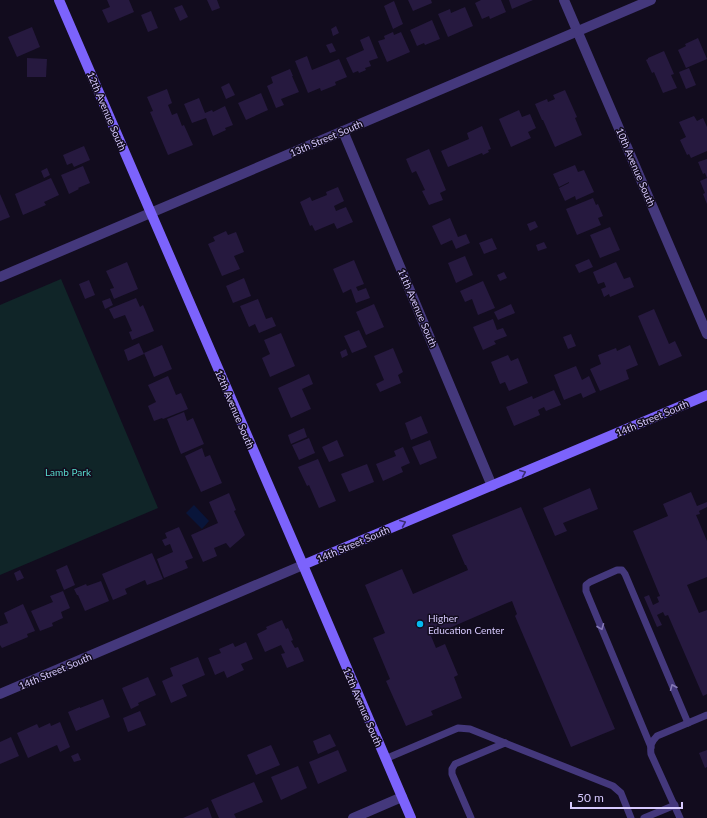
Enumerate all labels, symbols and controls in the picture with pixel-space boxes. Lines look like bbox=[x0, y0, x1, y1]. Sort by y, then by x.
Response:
street label: 12th Avenue South bbox=[85, 70, 129, 152]
street label: 13th Street South bbox=[288, 117, 364, 159]
street label: 10th Avenue South bbox=[614, 126, 658, 208]
street label: 11th Avenue South bbox=[396, 267, 440, 349]
street label: 12th Avenue South bbox=[213, 368, 257, 450]
street label: 14th Street South bbox=[614, 397, 690, 439]
park label: Lamb Park bbox=[45, 466, 92, 478]
one-way arrow bbox=[520, 469, 527, 477]
one-way arrow bbox=[400, 519, 407, 527]
street label: 14th Street South bbox=[315, 523, 391, 565]
place label: Higher Education Center bbox=[428, 612, 505, 636]
marker: Higher Education Center bbox=[415, 619, 425, 629]
one-way arrow bbox=[596, 623, 604, 630]
street label: 14th Street South bbox=[17, 650, 93, 692]
street label: 12th Avenue South bbox=[341, 666, 385, 748]
one-way arrow bbox=[670, 684, 678, 692]
scale bar bbox=[571, 784, 682, 810]
text: 50 m bbox=[577, 790, 604, 805]

